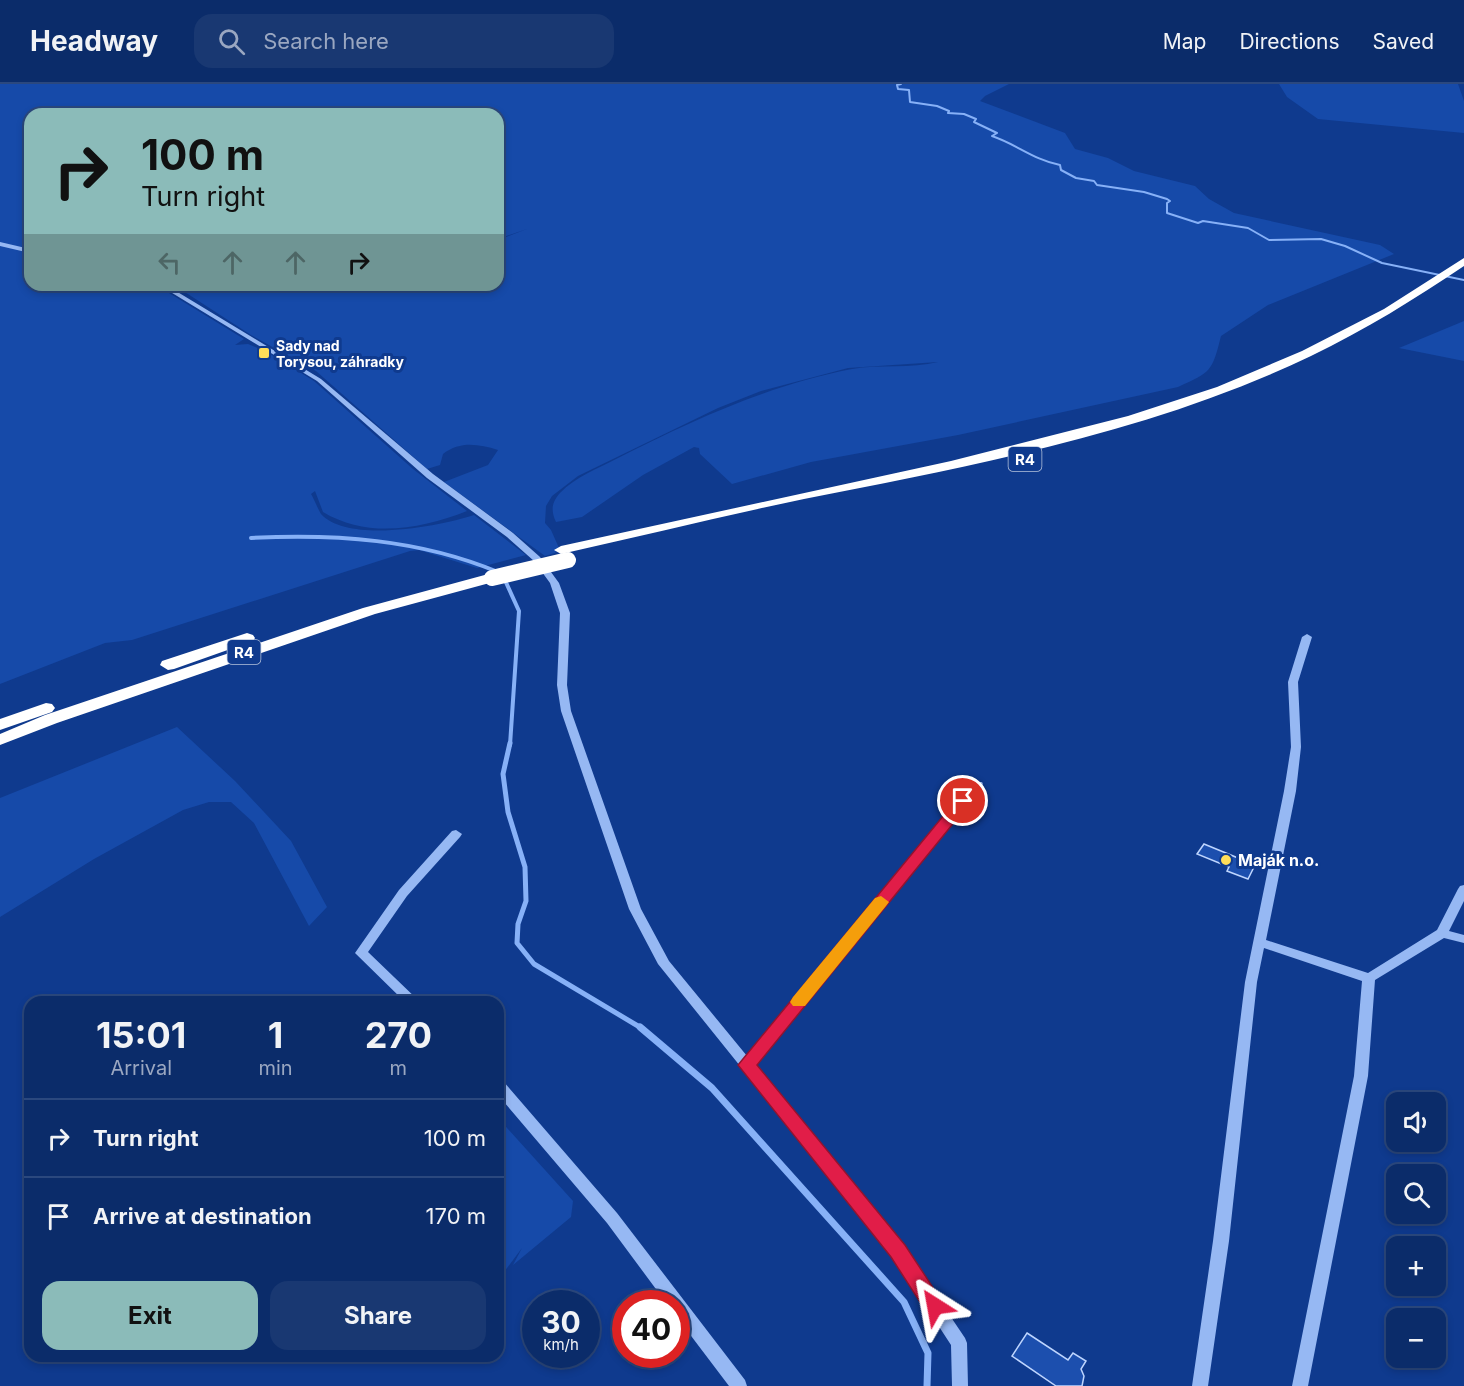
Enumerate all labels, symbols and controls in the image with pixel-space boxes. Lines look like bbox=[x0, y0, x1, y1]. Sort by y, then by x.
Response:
search box bbox=[194, 14, 614, 68]
text: Headway bbox=[30, 24, 158, 58]
icon: search bbox=[215, 25, 248, 58]
text: Search here bbox=[263, 28, 389, 54]
text: Map bbox=[1163, 29, 1206, 54]
text: Directions bbox=[1239, 29, 1340, 54]
text: Saved bbox=[1373, 29, 1434, 54]
text: 100 m bbox=[141, 129, 264, 180]
icon: right bbox=[42, 132, 120, 210]
text: Turn right bbox=[141, 180, 265, 213]
icon: left bbox=[153, 246, 186, 279]
icon: ahead bbox=[216, 246, 249, 279]
icon: ahead bbox=[279, 246, 312, 279]
icon: right bbox=[342, 246, 375, 279]
place label: Sady nad Torysou, záhradky bbox=[276, 337, 404, 370]
marker: Sady nad Torysou, záhradky bbox=[257, 346, 271, 360]
road number: R4 bbox=[1008, 447, 1042, 471]
road number: R4 bbox=[228, 640, 260, 664]
pin bbox=[937, 775, 988, 826]
icon: arrive bbox=[946, 784, 979, 817]
place label: Maják n.o. bbox=[1238, 850, 1319, 870]
marker: Maják n.o. bbox=[1219, 853, 1233, 867]
text: 15:01 bbox=[96, 1013, 186, 1057]
text: 1 bbox=[268, 1013, 283, 1057]
text: 270 bbox=[365, 1013, 432, 1057]
text: Arrival bbox=[110, 1056, 172, 1080]
text: min bbox=[258, 1056, 293, 1080]
text: m bbox=[390, 1056, 407, 1080]
map controls bbox=[1386, 1092, 1446, 1368]
button: sound bbox=[1386, 1092, 1446, 1152]
icon: right bbox=[42, 1122, 75, 1155]
text: Turn right bbox=[93, 1125, 199, 1151]
text: 100 m bbox=[424, 1125, 486, 1151]
button: search bbox=[1386, 1164, 1446, 1224]
icon: arrive bbox=[42, 1200, 75, 1233]
text: Arrive at destination bbox=[93, 1203, 312, 1229]
text: 170 m bbox=[426, 1203, 486, 1229]
button: + bbox=[1386, 1236, 1446, 1296]
position arrow bbox=[903, 1274, 967, 1338]
button: Exit bbox=[42, 1281, 258, 1350]
button: Share bbox=[270, 1281, 486, 1350]
speed limit sign: 40 bbox=[612, 1290, 690, 1368]
text: 30 bbox=[541, 1304, 581, 1340]
button: − bbox=[1386, 1308, 1446, 1368]
text: km/h bbox=[543, 1335, 579, 1354]

